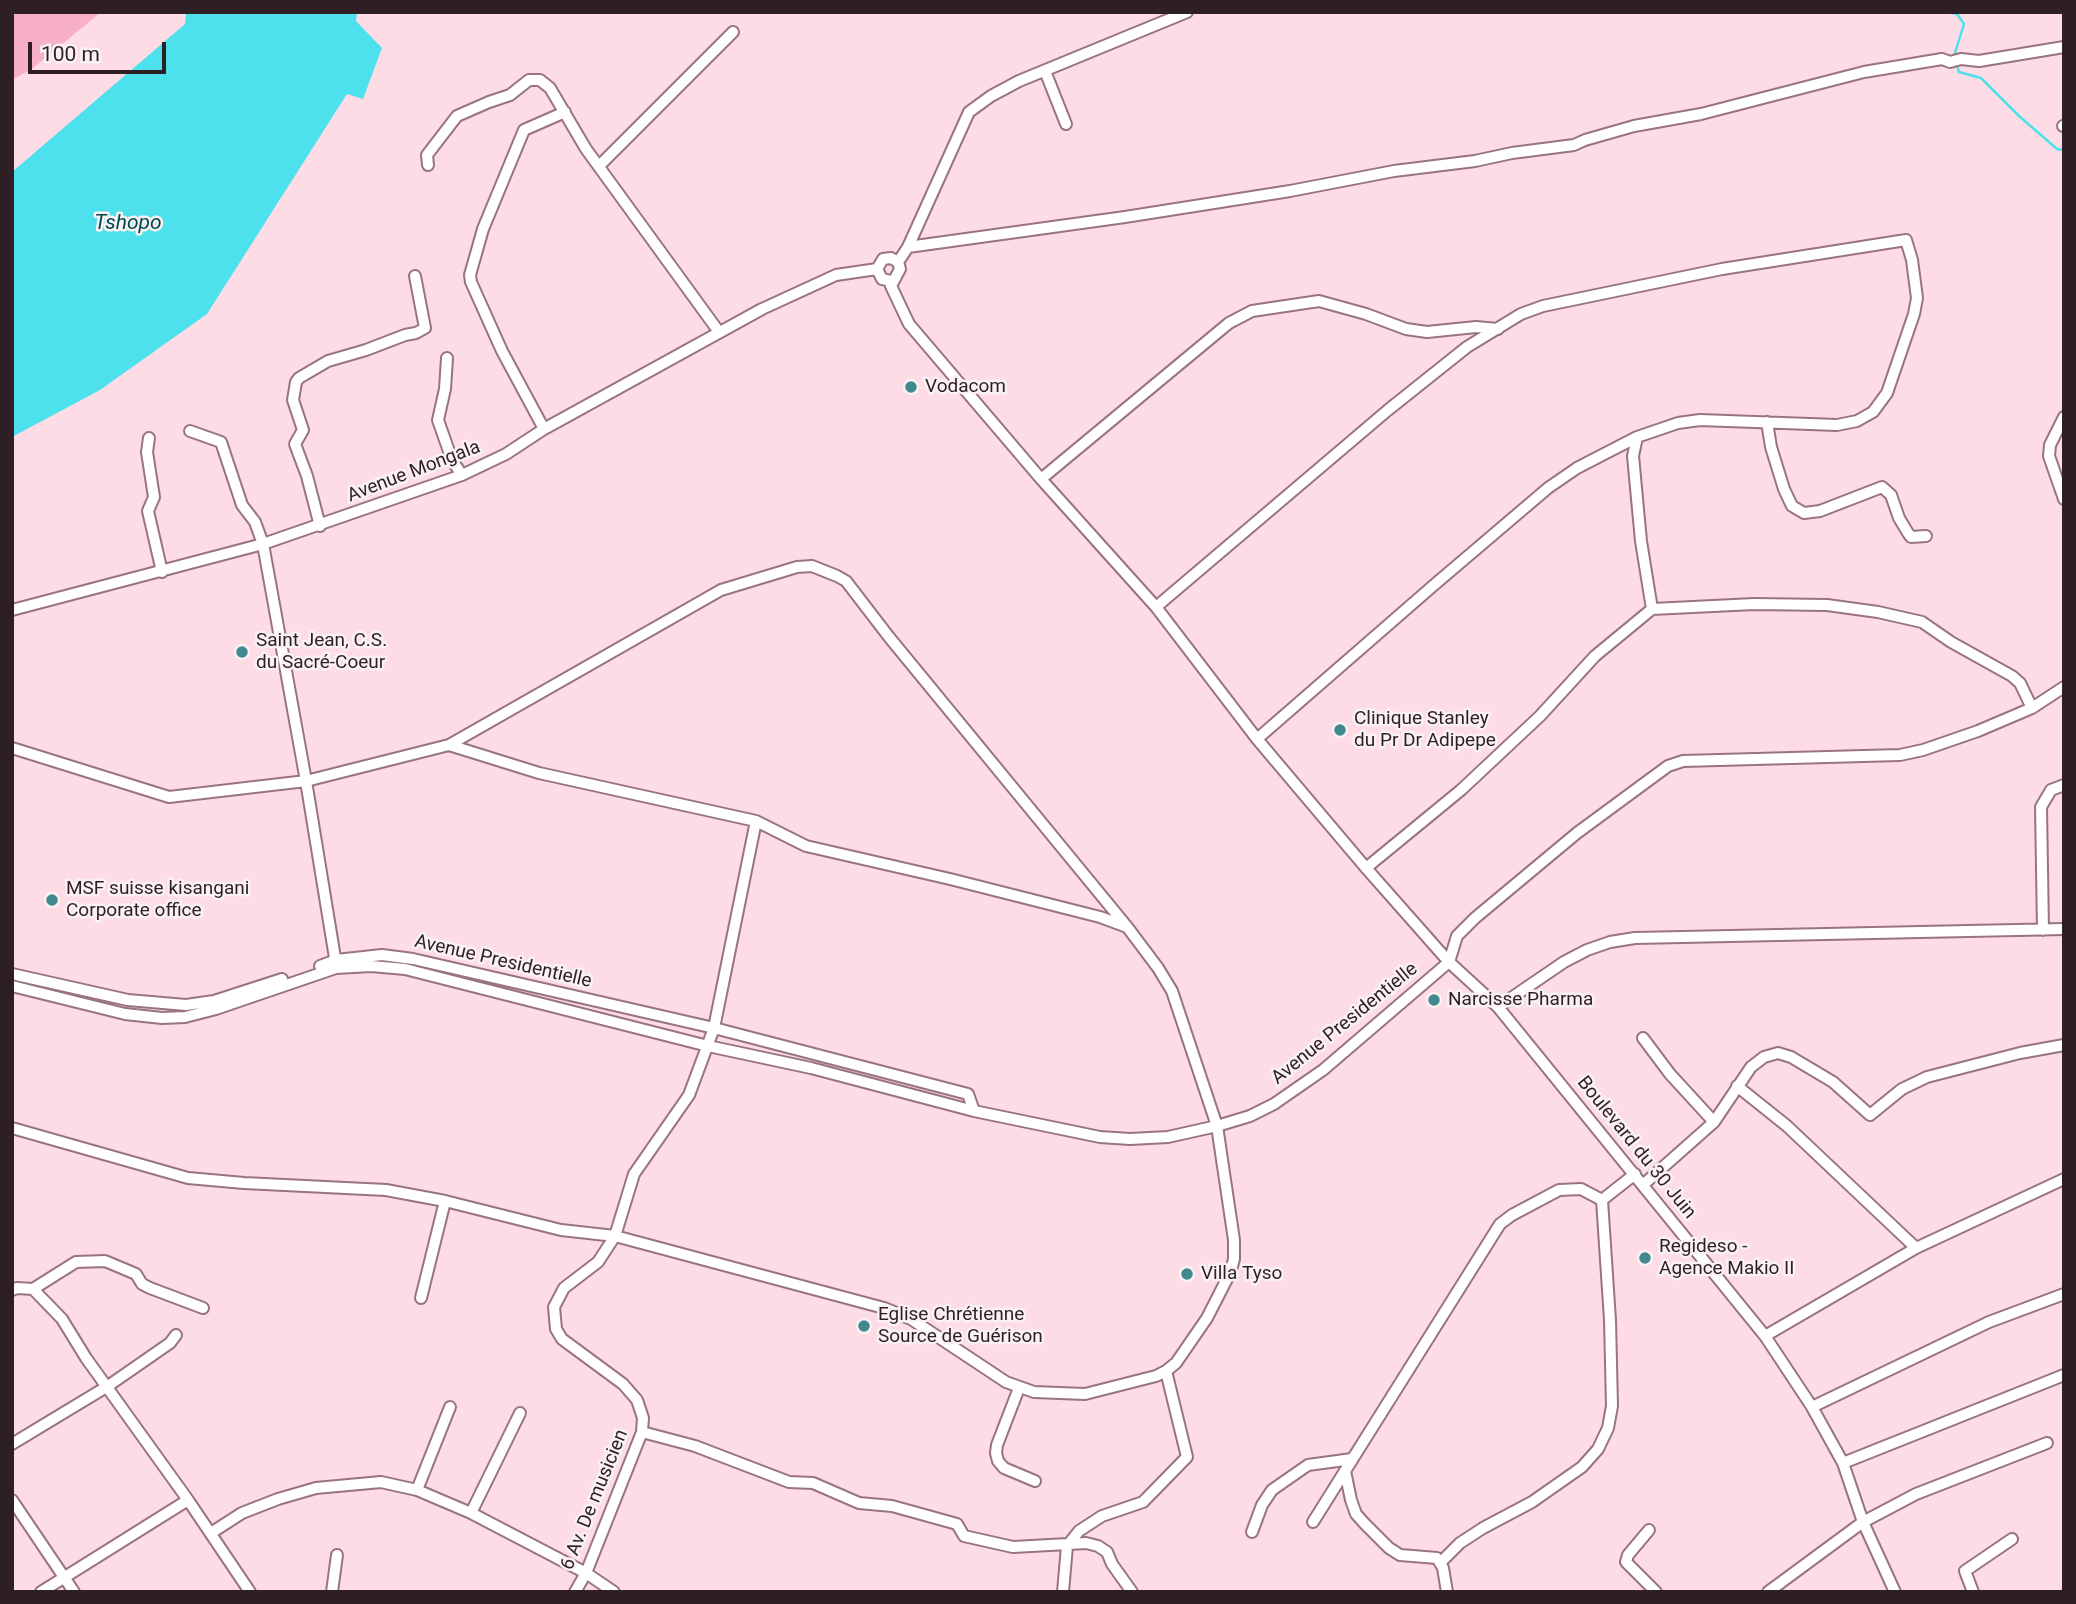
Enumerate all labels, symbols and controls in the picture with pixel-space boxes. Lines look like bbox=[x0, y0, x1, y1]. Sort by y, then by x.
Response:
scale bar bbox=[32, 28, 170, 72]
text: 100 m bbox=[41, 42, 100, 66]
water label: Tshopo bbox=[94, 211, 162, 237]
place label: Vodacom bbox=[925, 376, 1006, 398]
marker: Vodacom bbox=[903, 379, 919, 395]
street label: Avenue Mongala bbox=[344, 436, 484, 508]
place label: Saint Jean, C.S. du Sacré-Coeur bbox=[256, 630, 387, 674]
marker: Saint Jean, C.S. du Sacré-Coeur bbox=[234, 644, 250, 660]
place label: Clinique Stanley du Pr Dr Adipepe bbox=[1354, 708, 1496, 752]
marker: Clinique Stanley du Pr Dr Adipepe bbox=[1332, 722, 1348, 738]
place label: MSF suisse kisangani Corporate office bbox=[66, 878, 249, 922]
marker: MSF suisse kisangani Corporate office bbox=[44, 892, 60, 908]
street label: Avenue Presidentielle bbox=[412, 931, 594, 993]
street label: Avenue Presidentielle bbox=[1267, 958, 1423, 1090]
place label: Narcisse Pharma bbox=[1448, 989, 1593, 1011]
marker: Narcisse Pharma bbox=[1426, 992, 1442, 1008]
street label: Boulevard du 30 Juin bbox=[1571, 1072, 1701, 1224]
place label: Regideso - Agence Makio II bbox=[1659, 1236, 1794, 1280]
marker: Regideso - Agence Makio II bbox=[1637, 1250, 1653, 1266]
place label: Villa Tyso bbox=[1201, 1263, 1282, 1285]
marker: Villa Tyso bbox=[1179, 1266, 1195, 1282]
place label: Eglise Chrétienne Source de Guérison bbox=[878, 1304, 1043, 1348]
marker: Eglise Chrétienne Source de Guérison bbox=[856, 1318, 872, 1334]
street label: 6 Av. De musicien bbox=[556, 1427, 634, 1573]

